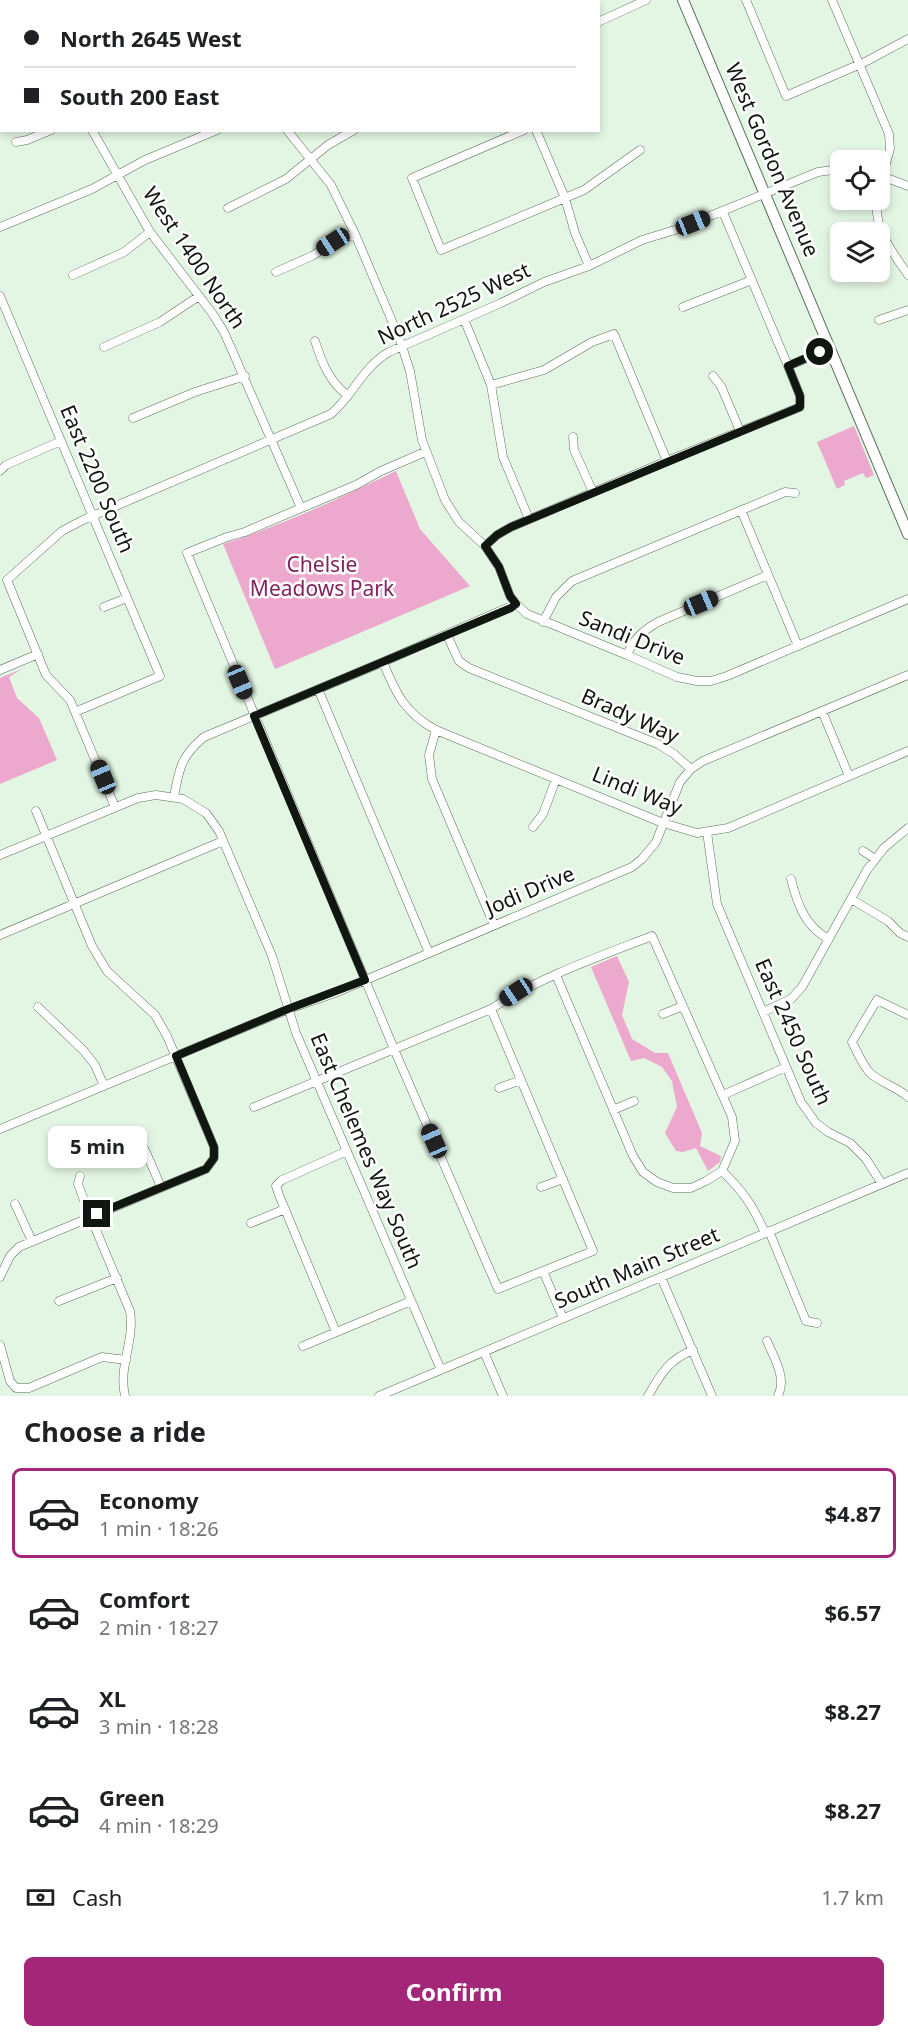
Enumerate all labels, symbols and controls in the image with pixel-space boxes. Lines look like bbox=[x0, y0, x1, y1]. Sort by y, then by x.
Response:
text: North 2645 West bbox=[60, 23, 242, 53]
street label: West Gordon Avenue bbox=[719, 58, 826, 261]
text: South 200 East bbox=[60, 81, 219, 111]
map controls bbox=[830, 150, 890, 282]
button: locate bbox=[830, 150, 890, 210]
street label: West 1400 North bbox=[137, 181, 253, 334]
car bbox=[673, 208, 713, 238]
button: layers bbox=[830, 222, 890, 282]
car bbox=[313, 225, 353, 259]
street label: North 2525 West bbox=[373, 255, 535, 351]
route start bbox=[806, 338, 833, 365]
street label: East 2200 South bbox=[54, 400, 142, 557]
park label: Chelsie Meadows Park bbox=[250, 550, 395, 602]
car bbox=[681, 588, 721, 618]
street label: Sandi Drive bbox=[575, 603, 690, 671]
car bbox=[225, 662, 255, 702]
street label: Brady Way bbox=[577, 681, 684, 749]
car bbox=[88, 757, 118, 797]
street label: Lindi Way bbox=[588, 759, 687, 821]
street label: Jodi Drive bbox=[479, 859, 578, 922]
street label: East 2450 South bbox=[749, 954, 839, 1109]
car bbox=[496, 975, 536, 1009]
street label: East Chelemes Way South bbox=[304, 1028, 429, 1273]
car bbox=[418, 1121, 450, 1161]
callout: 5 min bbox=[48, 1127, 146, 1169]
text: 5 min bbox=[70, 1133, 125, 1160]
route end bbox=[83, 1200, 110, 1227]
street label: South Main Street bbox=[550, 1220, 724, 1314]
text: Choose a ride bbox=[24, 1413, 206, 1450]
text: Economy bbox=[99, 1485, 198, 1515]
icon: car bbox=[27, 1486, 81, 1540]
text: $4.87 bbox=[824, 1498, 881, 1528]
text: 1 min · 18:26 bbox=[99, 1515, 219, 1542]
text: Comfort bbox=[99, 1584, 190, 1614]
icon: car bbox=[27, 1585, 81, 1639]
text: $6.57 bbox=[824, 1597, 881, 1627]
text: 2 min · 18:27 bbox=[99, 1614, 219, 1641]
text: XL bbox=[99, 1683, 126, 1713]
icon: car bbox=[27, 1684, 81, 1738]
text: $8.27 bbox=[824, 1696, 881, 1726]
text: 3 min · 18:28 bbox=[99, 1713, 219, 1740]
text: Green bbox=[99, 1782, 165, 1812]
icon: car bbox=[27, 1783, 81, 1837]
text: $8.27 bbox=[824, 1795, 881, 1825]
text: 4 min · 18:29 bbox=[99, 1812, 219, 1839]
icon: cash bbox=[24, 1881, 57, 1914]
text: Cash bbox=[72, 1882, 122, 1912]
text: 1.7 km bbox=[821, 1884, 884, 1911]
button: Confirm bbox=[24, 1957, 884, 2026]

